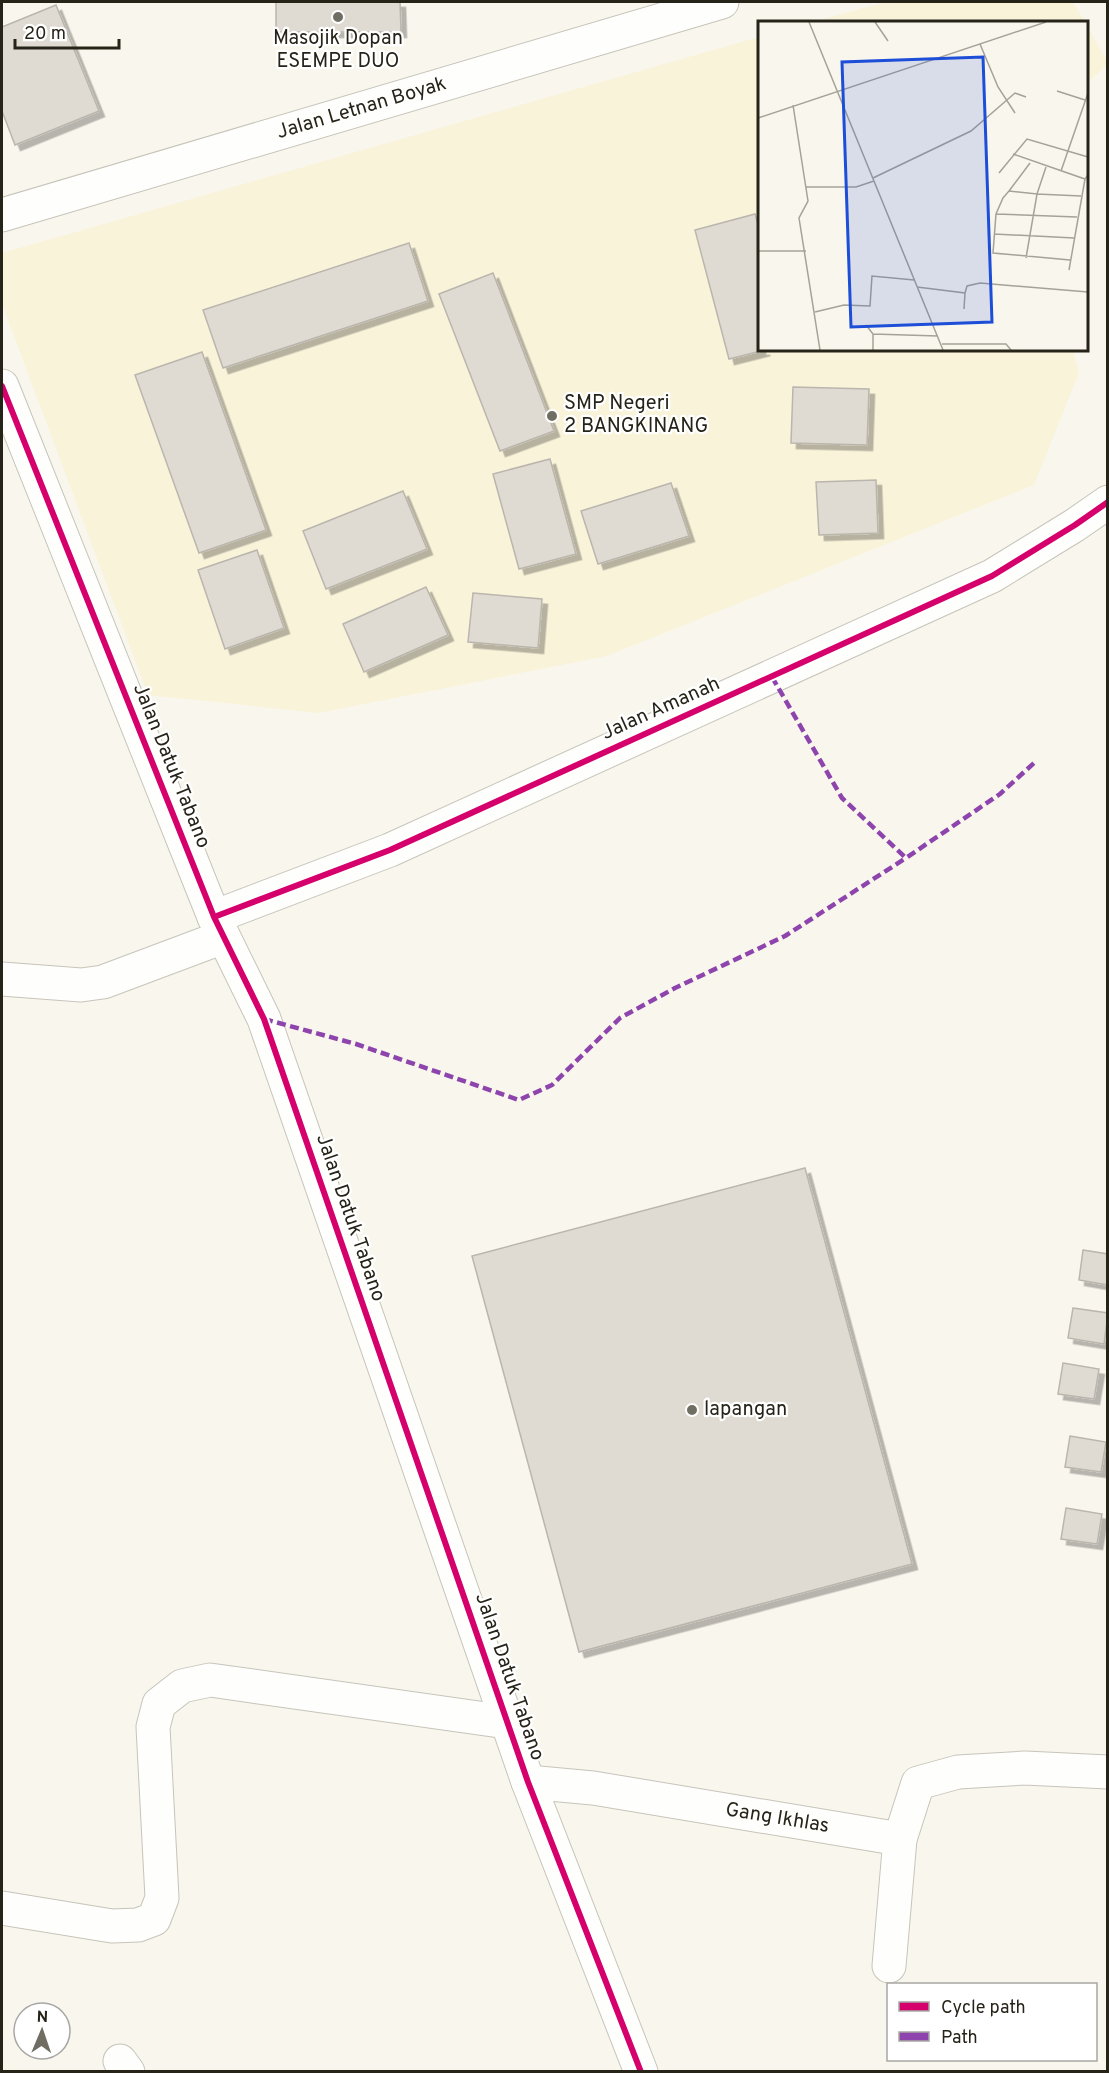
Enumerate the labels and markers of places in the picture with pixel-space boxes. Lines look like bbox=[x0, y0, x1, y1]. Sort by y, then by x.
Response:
marker: Masojik Dopan ESEMPE DUO bbox=[331, 10, 345, 24]
place label: Masojik Dopan ESEMPE DUO bbox=[273, 26, 403, 75]
place label: SMP Negeri 2 BANGKINANG bbox=[564, 391, 708, 440]
marker: SMP Negeri 2 BANGKINANG bbox=[545, 409, 559, 423]
place label: lapangan bbox=[704, 1397, 787, 1423]
marker: lapangan bbox=[685, 1403, 699, 1417]

